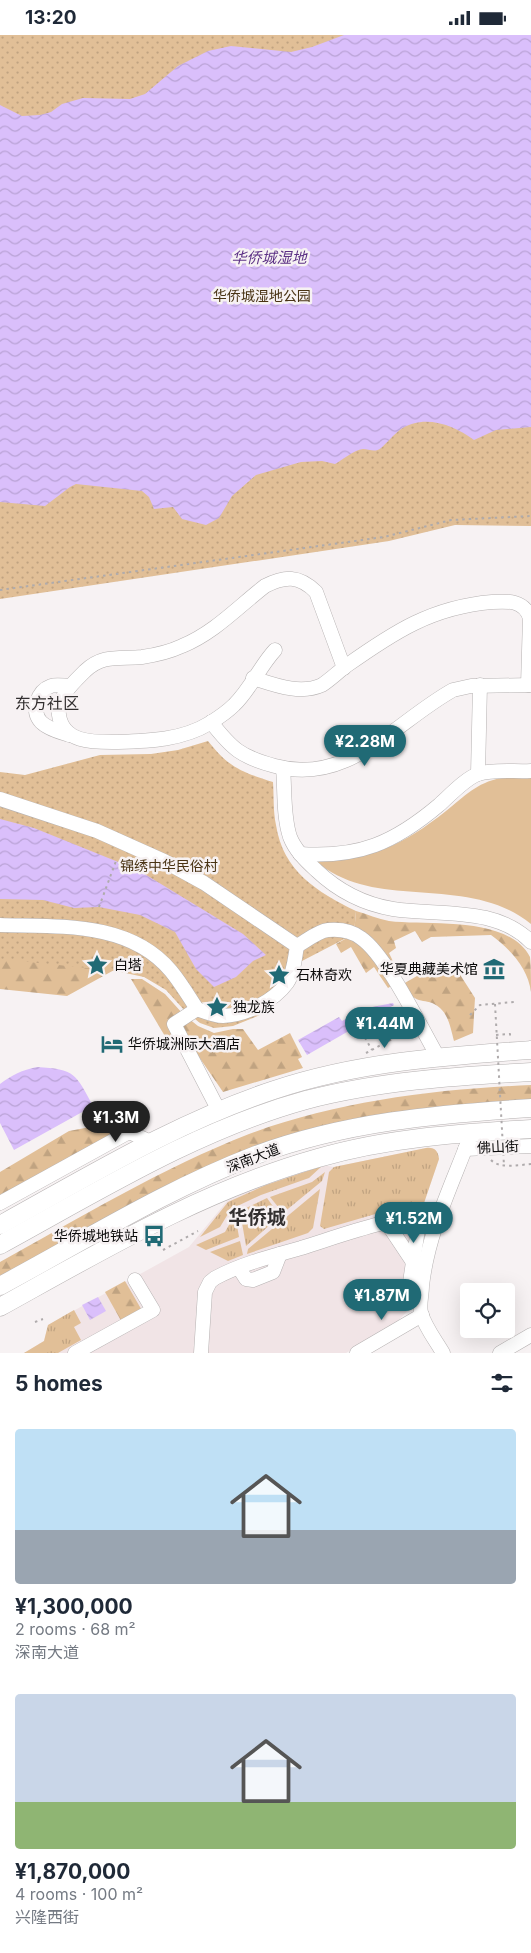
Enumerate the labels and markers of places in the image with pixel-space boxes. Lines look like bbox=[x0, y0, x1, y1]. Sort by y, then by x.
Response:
pin: ¥2.28M bbox=[324, 725, 406, 767]
place icon: 白塔 bbox=[84, 952, 110, 978]
place label: 白塔 bbox=[114, 956, 142, 973]
museum icon: 华夏典藏美术馆 bbox=[481, 956, 507, 982]
place label: 华夏典藏美术馆 bbox=[380, 960, 478, 977]
place icon: 石林奇欢 bbox=[266, 962, 292, 988]
place label: 石林奇欢 bbox=[296, 966, 352, 983]
place icon: 独龙族 bbox=[204, 994, 230, 1020]
place label: 独龙族 bbox=[233, 998, 275, 1015]
pin: ¥1.44M bbox=[344, 1007, 426, 1049]
hotel icon: 华侨城洲际大酒店 bbox=[99, 1031, 125, 1057]
place label: 华侨城洲际大酒店 bbox=[128, 1035, 240, 1052]
pin: ¥1.3M bbox=[81, 1101, 151, 1143]
pin: ¥1.52M bbox=[373, 1201, 455, 1244]
bus stop icon: 华侨城地铁站 bbox=[141, 1223, 167, 1249]
place label: 华侨城地铁站 bbox=[54, 1227, 138, 1244]
pin: ¥1.87M bbox=[341, 1279, 423, 1321]

